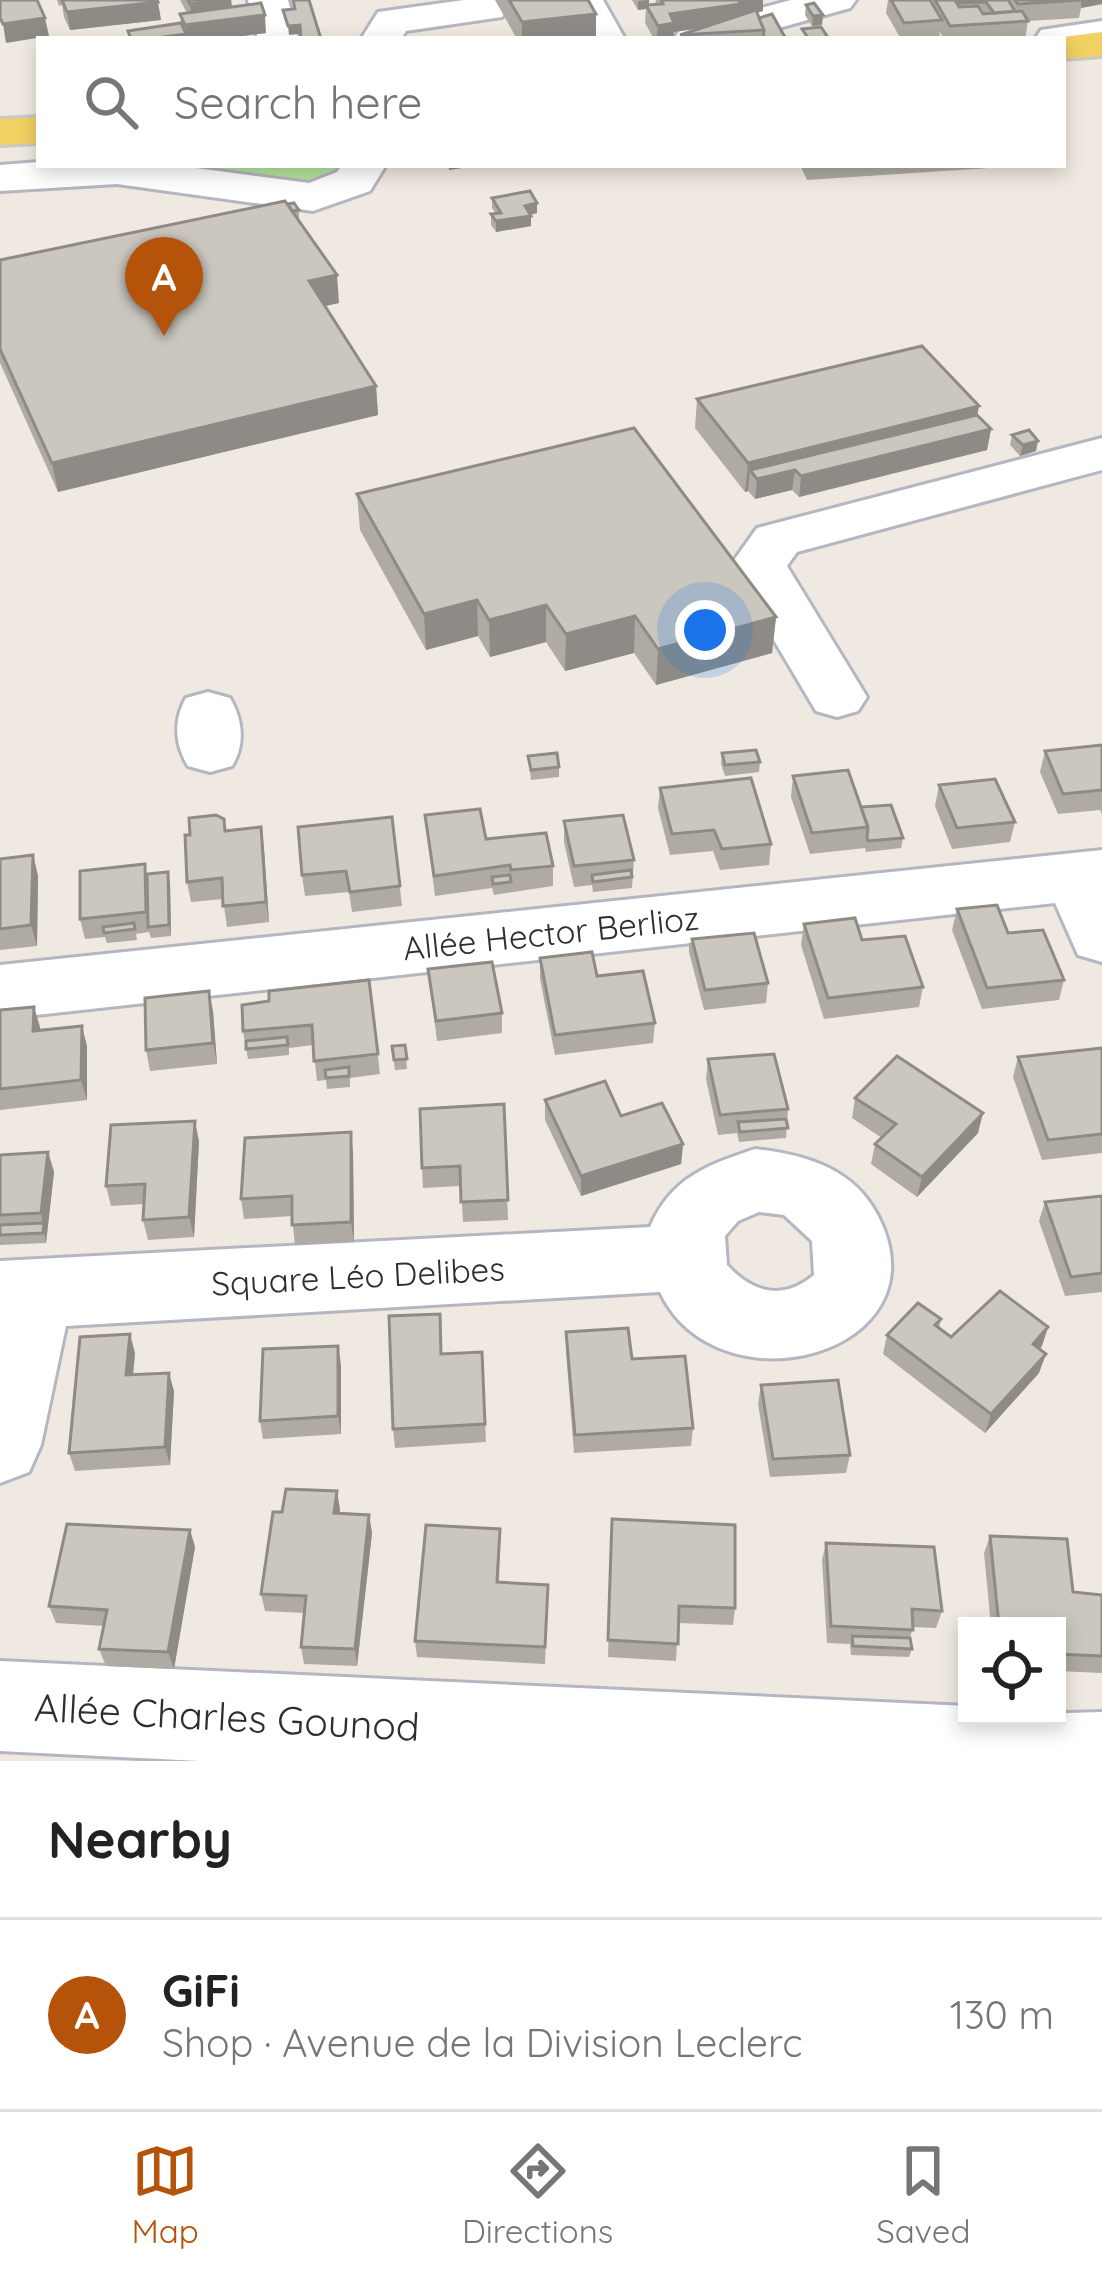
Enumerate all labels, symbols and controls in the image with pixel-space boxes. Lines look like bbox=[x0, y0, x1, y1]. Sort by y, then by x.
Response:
search box bbox=[36, 36, 1066, 168]
icon: search bbox=[78, 69, 144, 135]
text: Search here bbox=[174, 74, 422, 130]
pin: A bbox=[125, 237, 203, 336]
your location bbox=[675, 600, 735, 660]
street label: Allée Hector Berlioz bbox=[401, 897, 701, 968]
street label: Square Léo Delibes bbox=[210, 1247, 506, 1304]
map controls bbox=[958, 1617, 1066, 1725]
button: locate bbox=[958, 1617, 1066, 1725]
street label: Allée Charles Gounod bbox=[33, 1682, 421, 1751]
text: Nearby bbox=[48, 1807, 232, 1871]
text: GiFi bbox=[162, 1962, 240, 2018]
text: A bbox=[75, 1990, 99, 2039]
text: 130 m bbox=[950, 1990, 1054, 2039]
text: Shop · Avenue de la Division Leclerc bbox=[162, 2018, 802, 2067]
tab: Map bbox=[132, 2138, 199, 2251]
tab: Directions bbox=[462, 2138, 613, 2251]
tab: Saved bbox=[876, 2138, 970, 2251]

